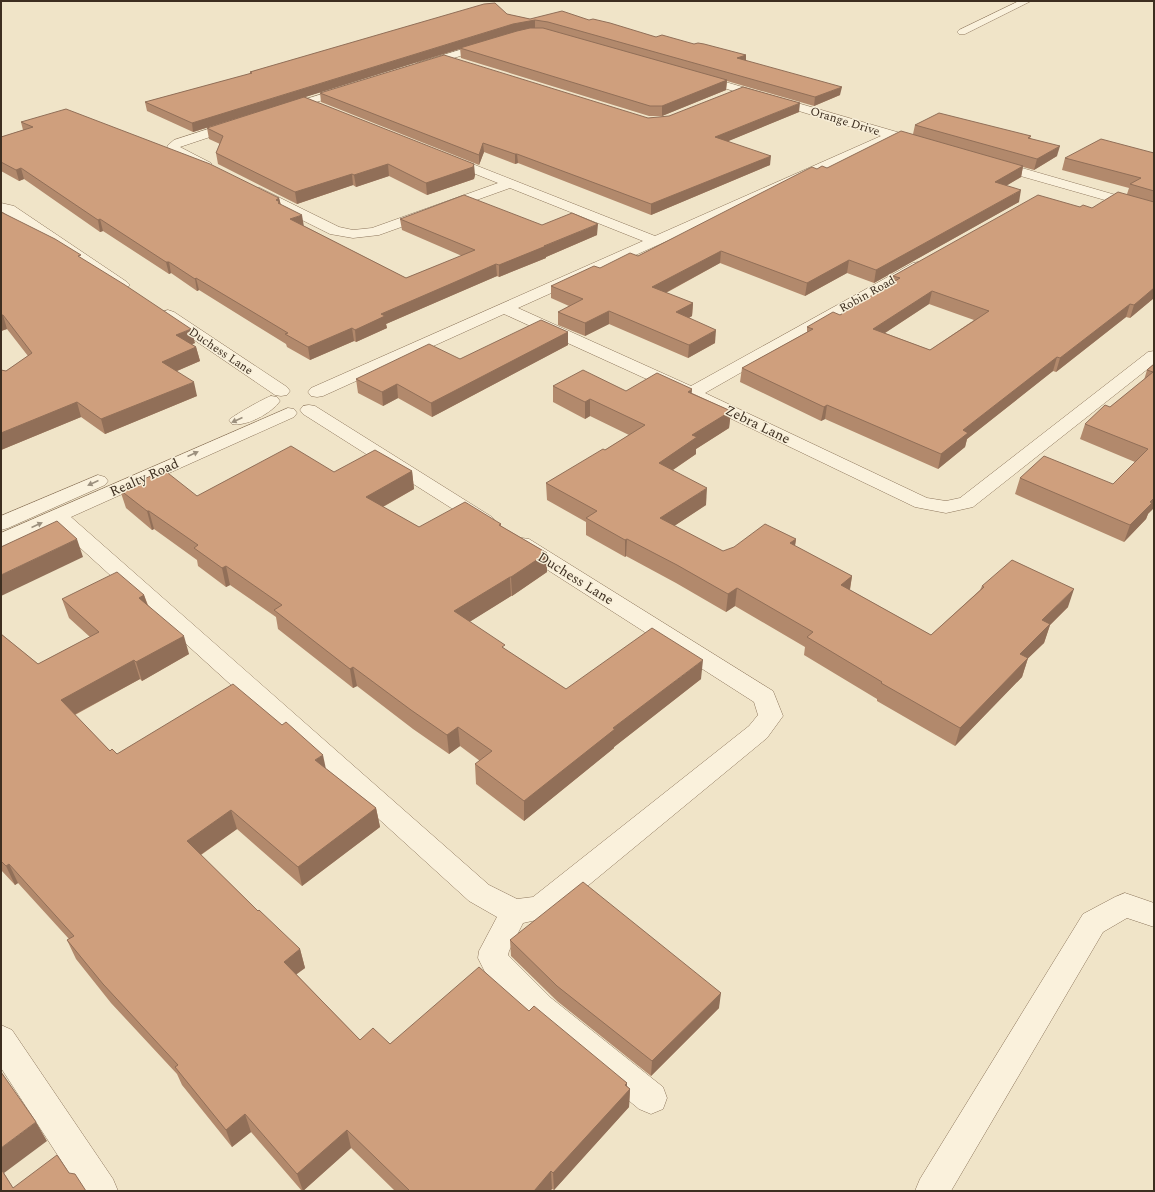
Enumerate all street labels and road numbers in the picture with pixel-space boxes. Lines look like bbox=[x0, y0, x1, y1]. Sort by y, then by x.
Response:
street label: Orange Drive bbox=[808, 102, 882, 141]
street label: Robin Road bbox=[836, 271, 899, 318]
street label: Duchess Lane bbox=[185, 323, 257, 380]
street label: Zebra Lane bbox=[722, 400, 794, 449]
street label: Realty Road bbox=[106, 453, 182, 502]
street label: Duchess Lane bbox=[534, 547, 618, 610]

